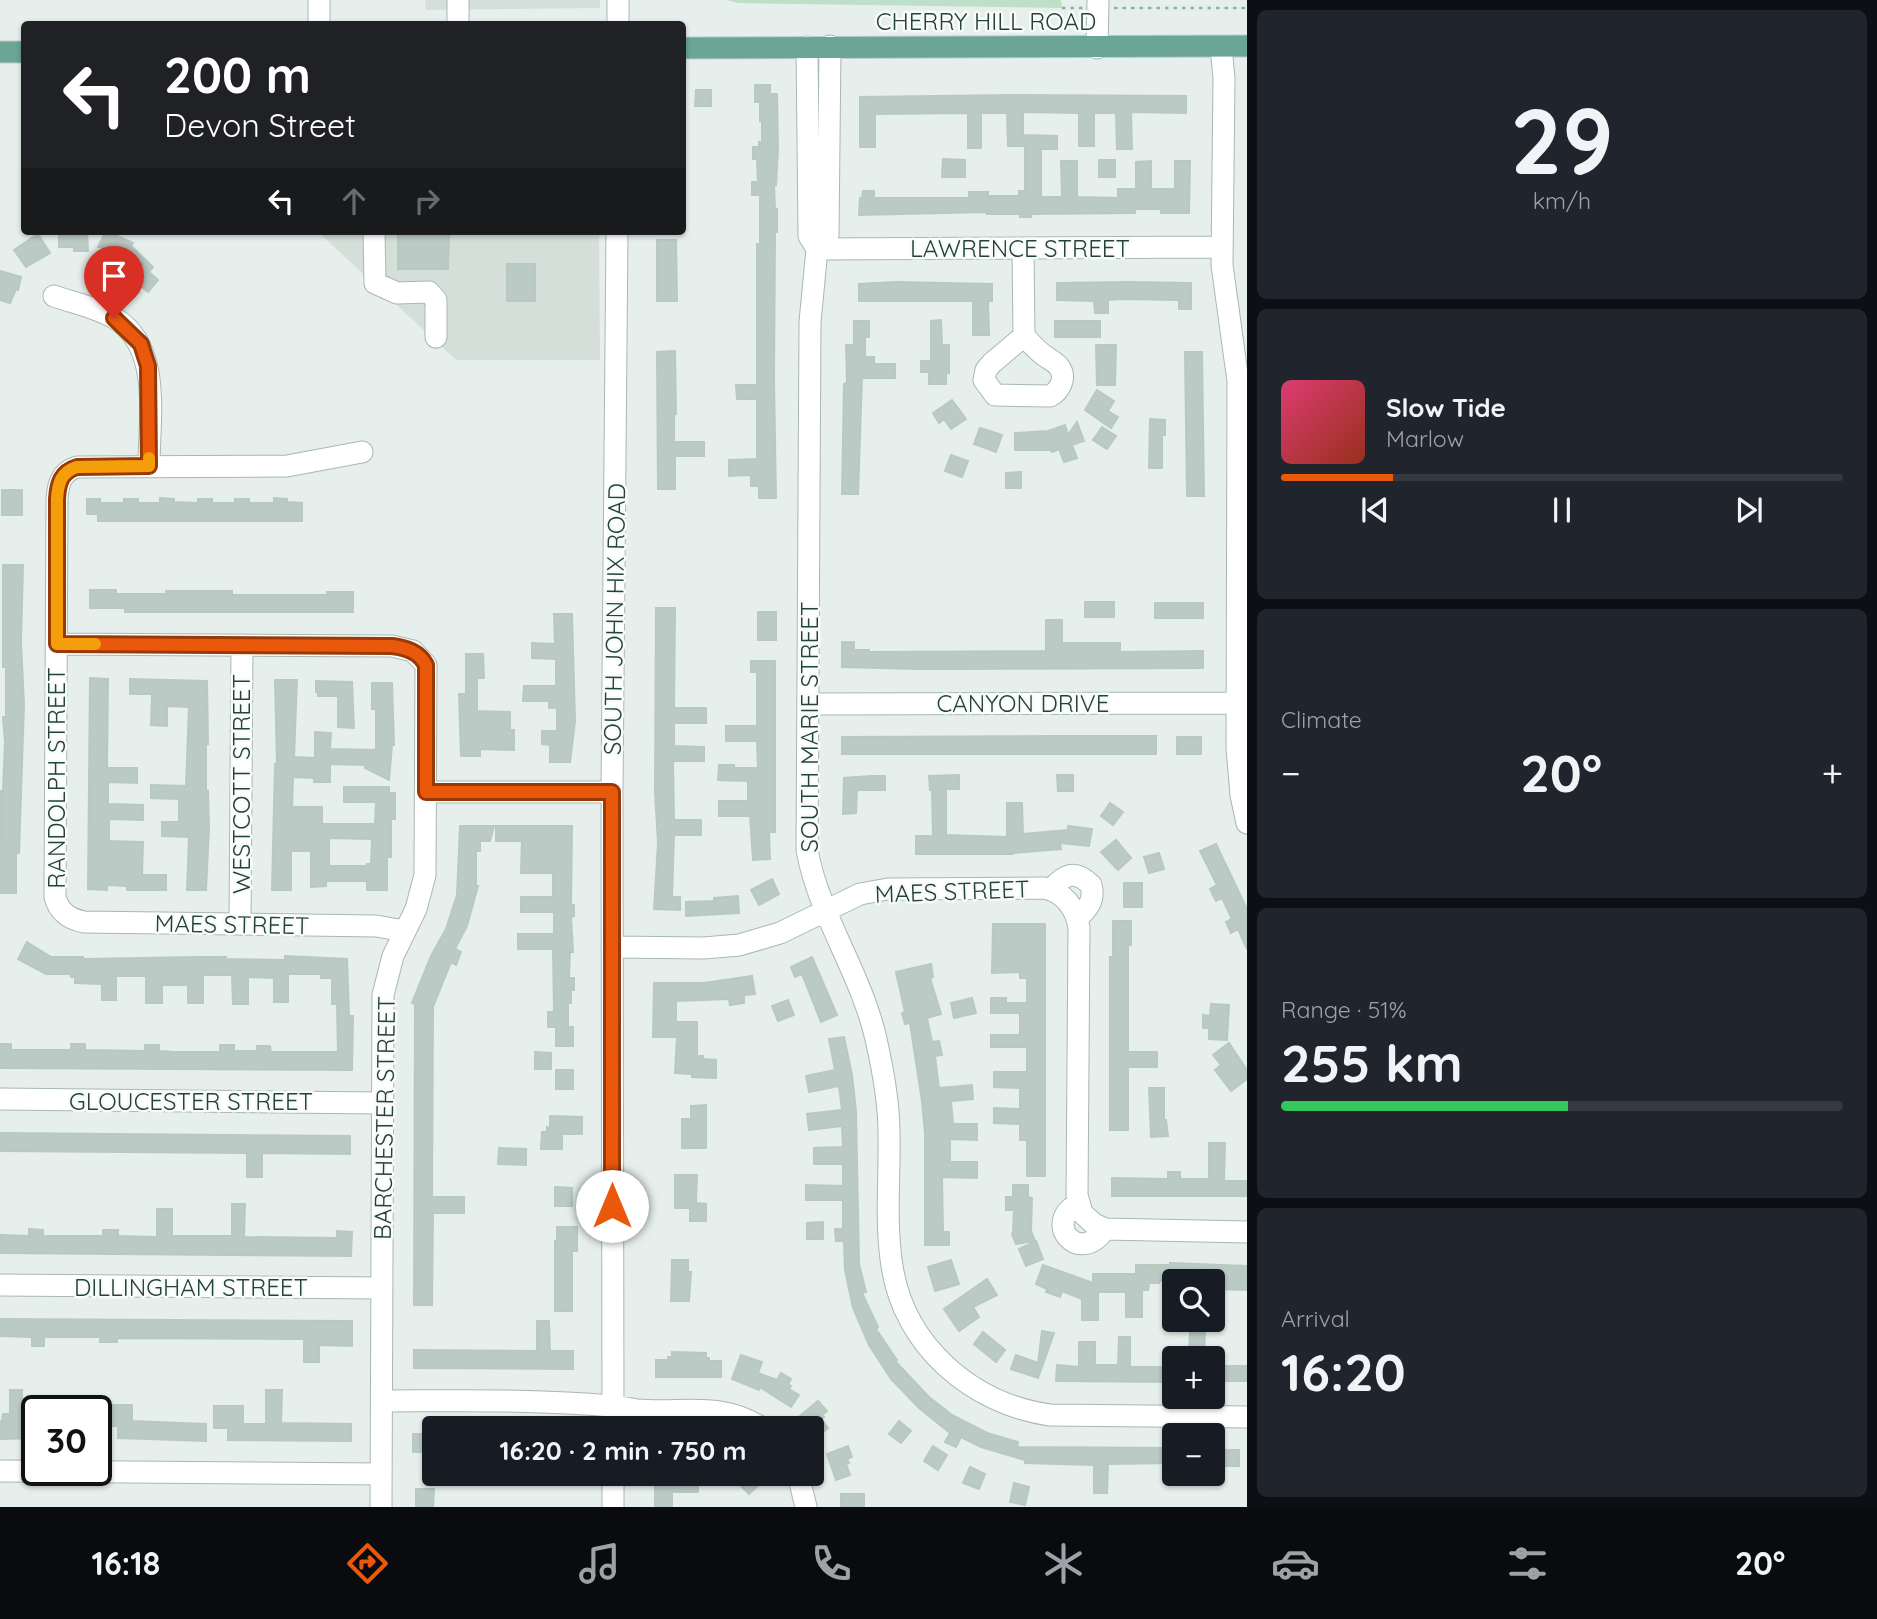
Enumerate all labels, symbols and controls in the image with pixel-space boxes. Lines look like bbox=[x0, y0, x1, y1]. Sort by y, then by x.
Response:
street label: CHERRY HILL ROAD bbox=[876, 6, 1096, 36]
text: 200 m bbox=[164, 44, 311, 105]
icon: left bbox=[49, 49, 140, 140]
text: 29 bbox=[1510, 83, 1614, 197]
text: Devon Street bbox=[164, 105, 356, 145]
icon: left bbox=[262, 182, 300, 220]
icon: ahead bbox=[335, 182, 373, 220]
icon: right bbox=[408, 182, 446, 220]
text: km/h bbox=[1533, 186, 1591, 215]
street label: LAWRENCE STREET bbox=[910, 233, 1130, 263]
pin bbox=[84, 246, 144, 318]
icon: arrive bbox=[95, 257, 133, 295]
text: Slow Tide bbox=[1386, 391, 1506, 424]
text: Marlow bbox=[1386, 424, 1464, 453]
street label: SOUTH JOHN HIX ROAD bbox=[597, 483, 631, 755]
icon: previous bbox=[1356, 491, 1394, 529]
icon: pause bbox=[1543, 491, 1581, 529]
icon: next bbox=[1730, 491, 1768, 529]
street label: SOUTH MARIE STREET bbox=[794, 602, 824, 852]
street label: RANDOLPH STREET bbox=[41, 667, 71, 889]
street label: WESTCOTT STREET bbox=[226, 674, 256, 894]
street label: CANYON DRIVE bbox=[937, 688, 1109, 718]
text: Climate bbox=[1281, 705, 1362, 734]
text: 20° bbox=[1520, 740, 1602, 805]
text: − bbox=[1281, 749, 1301, 797]
text: + bbox=[1822, 749, 1843, 797]
street label: MAES STREET bbox=[874, 873, 1030, 909]
street label: MAES STREET bbox=[154, 908, 310, 940]
text: Range · 51% bbox=[1281, 995, 1407, 1024]
street label: BARCHESTER STREET bbox=[367, 996, 401, 1240]
text: 255 km bbox=[1281, 1030, 1463, 1095]
street label: GLOUCESTER STREET bbox=[69, 1086, 313, 1116]
position arrow bbox=[575, 1169, 649, 1243]
map controls bbox=[1162, 1269, 1225, 1486]
button: search bbox=[1162, 1269, 1225, 1332]
street label: DILLINGHAM STREET bbox=[74, 1272, 308, 1302]
text: Arrival bbox=[1281, 1304, 1350, 1333]
text: 16:20 bbox=[1281, 1339, 1406, 1404]
button: + bbox=[1162, 1346, 1225, 1409]
speed limit sign: 30 bbox=[21, 1395, 112, 1486]
button: − bbox=[1162, 1423, 1225, 1486]
text: 16:20 · 2 min · 750 m bbox=[499, 1434, 747, 1467]
icon: directions bbox=[343, 1539, 392, 1588]
icon: music bbox=[575, 1539, 624, 1588]
icon: phone bbox=[807, 1539, 856, 1588]
icon: climate bbox=[1039, 1539, 1088, 1588]
icon: car bbox=[1271, 1539, 1320, 1588]
icon: filters bbox=[1503, 1539, 1552, 1588]
text: 16:18 bbox=[91, 1543, 160, 1583]
text: 20° bbox=[1735, 1543, 1785, 1583]

